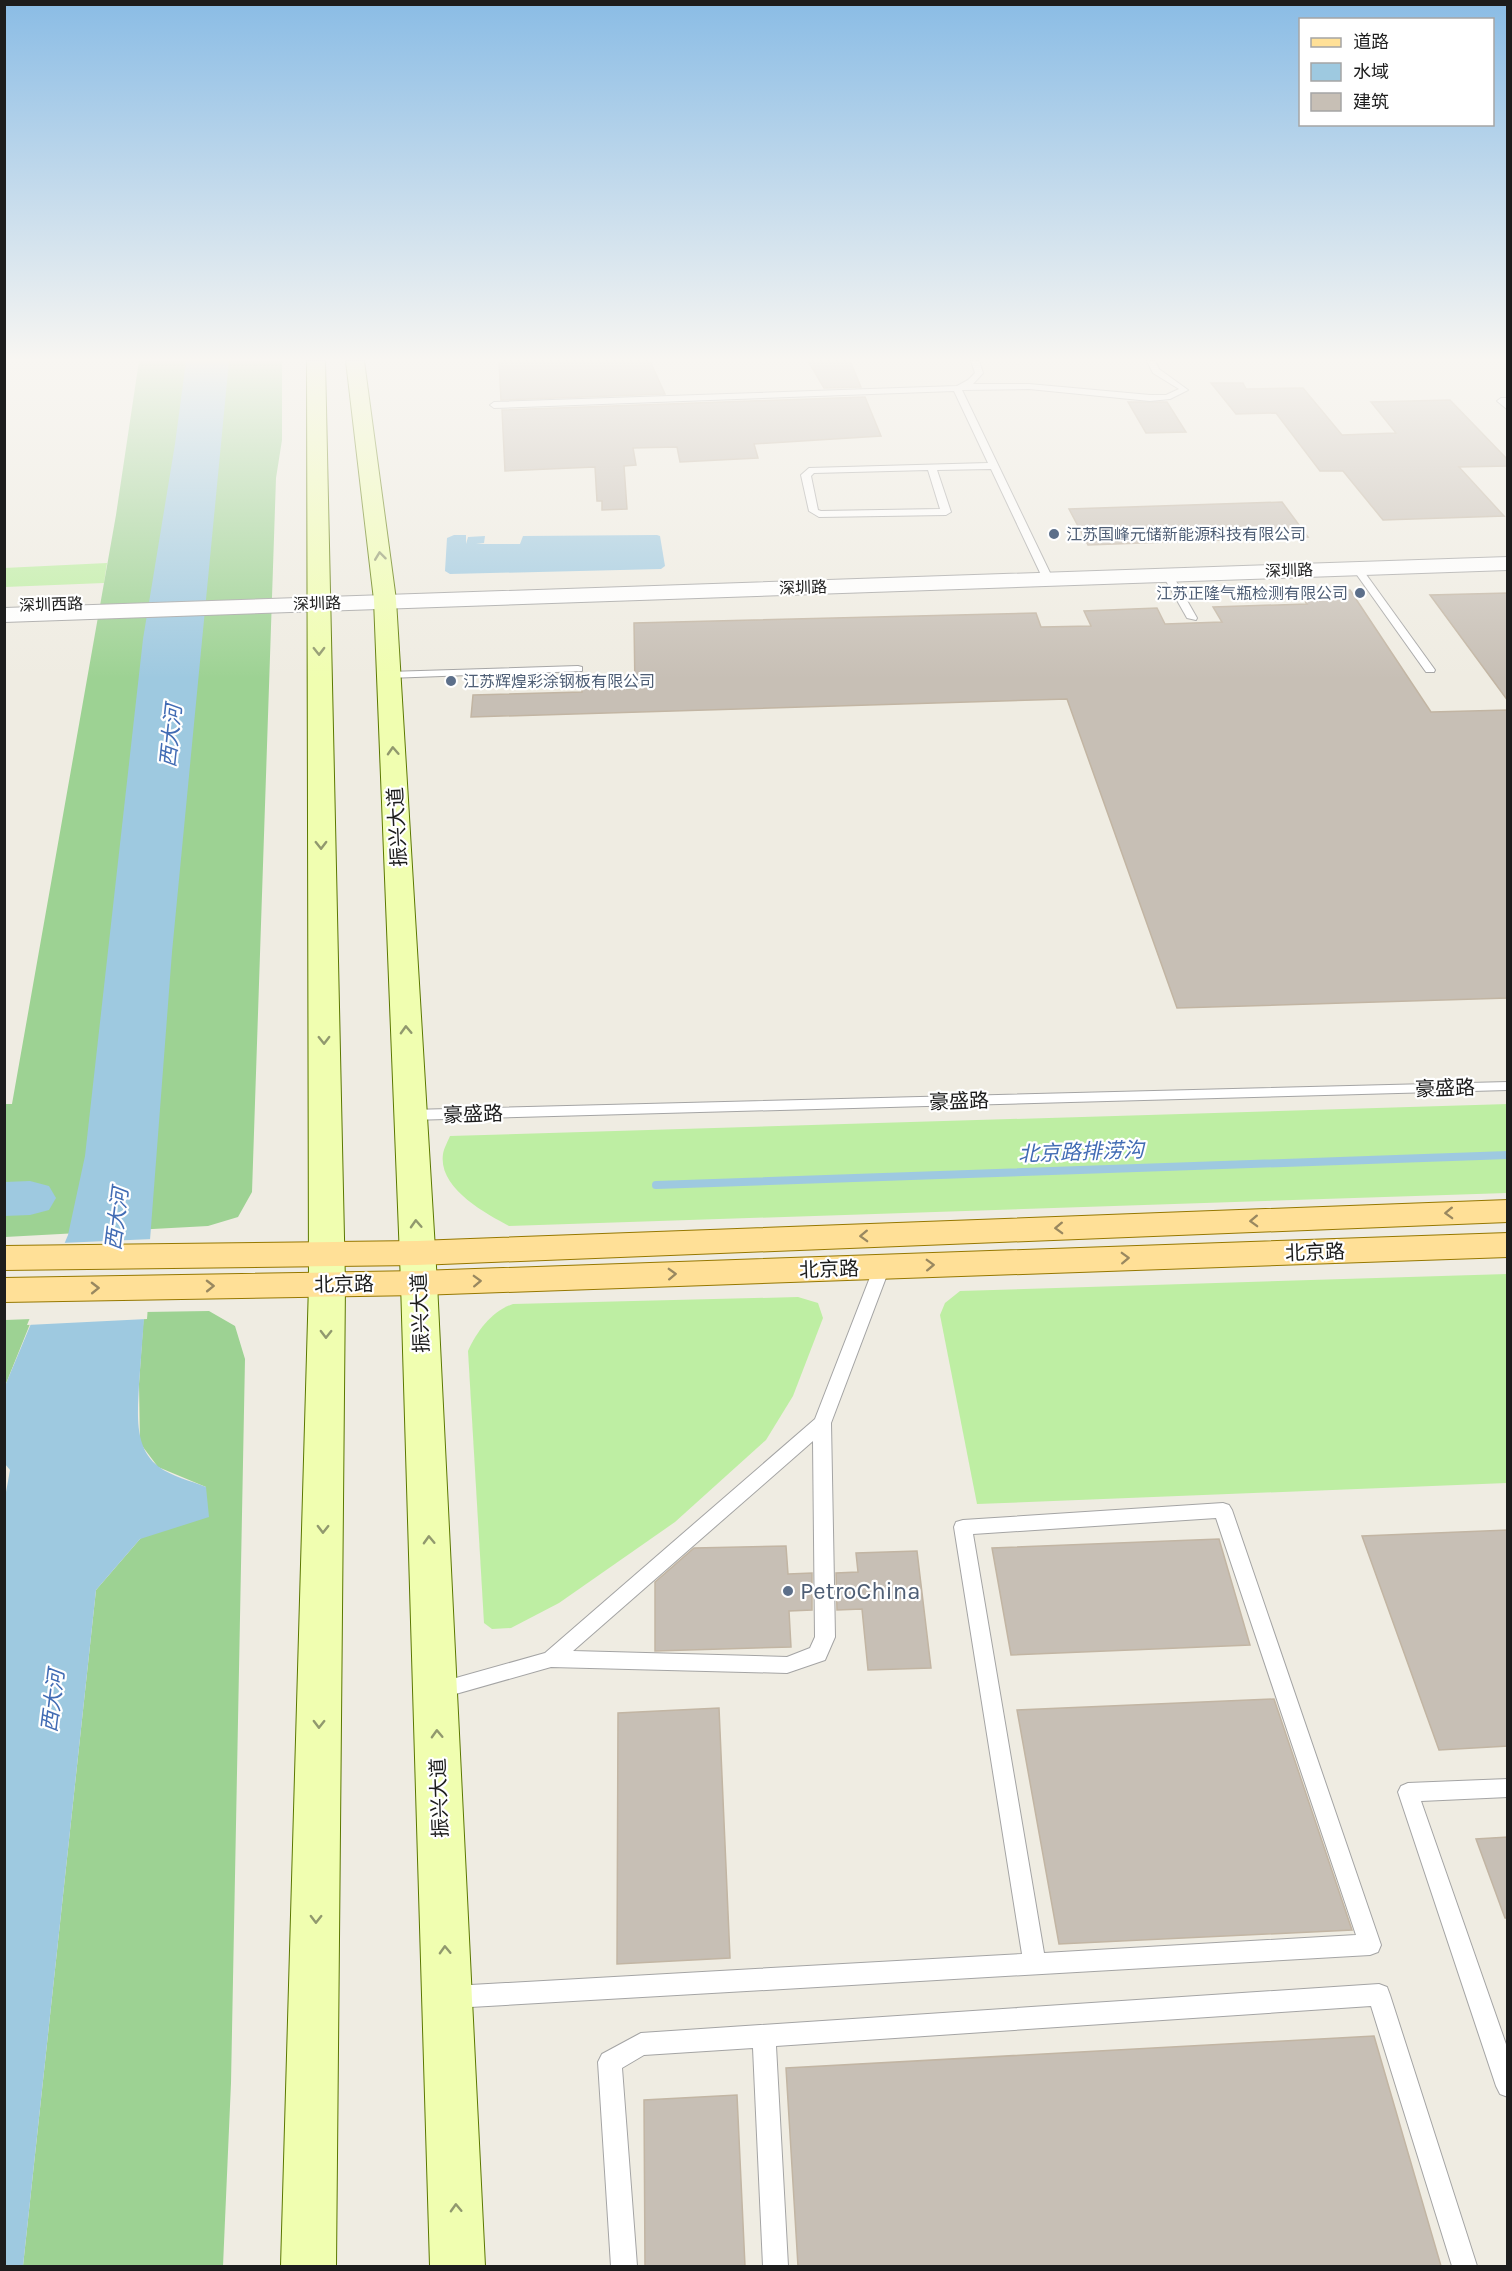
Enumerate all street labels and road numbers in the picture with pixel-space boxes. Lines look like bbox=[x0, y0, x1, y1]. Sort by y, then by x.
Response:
street label: 深圳路 bbox=[1265, 560, 1313, 581]
street label: 深圳路 bbox=[779, 577, 827, 598]
street label: 深圳路 bbox=[293, 593, 341, 614]
street label: 深圳西路 bbox=[19, 594, 83, 615]
street label: 振兴大道 bbox=[384, 786, 411, 868]
street label: 豪盛路 bbox=[1415, 1076, 1475, 1101]
street label: 豪盛路 bbox=[929, 1089, 989, 1114]
street label: 豪盛路 bbox=[443, 1102, 503, 1127]
street label: 北京路 bbox=[1285, 1240, 1345, 1265]
street label: 北京路 bbox=[799, 1257, 859, 1282]
street label: 北京路 bbox=[314, 1272, 374, 1297]
street label: 振兴大道 bbox=[408, 1273, 433, 1353]
street label: 振兴大道 bbox=[427, 1758, 452, 1838]

